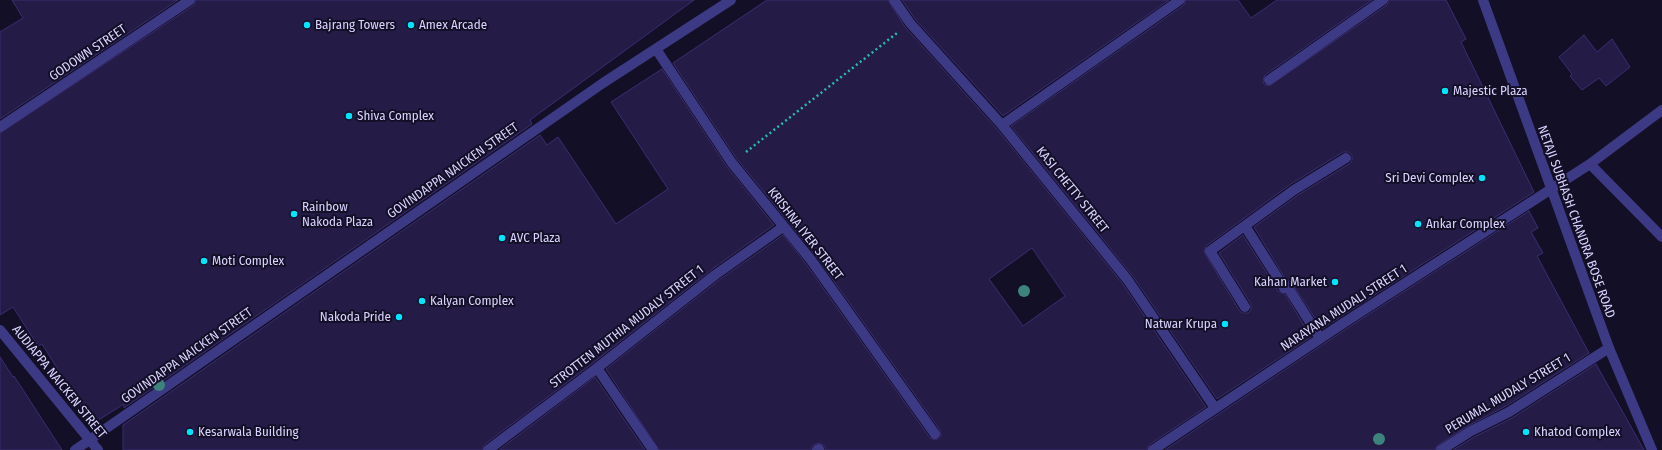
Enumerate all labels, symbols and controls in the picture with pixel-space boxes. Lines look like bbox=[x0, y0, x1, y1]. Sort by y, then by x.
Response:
place label: Bajrang Towers bbox=[315, 17, 395, 33]
place label: Amex Arcade bbox=[419, 17, 487, 33]
marker: Bajrang Towers bbox=[302, 20, 312, 30]
marker: Amex Arcade bbox=[406, 20, 416, 30]
street label: GODOWN STREET bbox=[47, 22, 129, 84]
place label: Majestic Plaza bbox=[1453, 83, 1528, 99]
marker: Majestic Plaza bbox=[1440, 86, 1450, 96]
place label: Shiva Complex bbox=[357, 108, 434, 124]
marker: Shiva Complex bbox=[344, 111, 354, 121]
street label: GOVINDAPPA NAICKEN STREET bbox=[384, 120, 522, 222]
street label: NETAJI SUBHASH CHANDRA BOSE ROAD bbox=[1534, 124, 1618, 320]
street label: KASI CHETTY STREET bbox=[1033, 144, 1111, 236]
place label: Sri Devi Complex bbox=[1385, 170, 1474, 186]
marker: Sri Devi Complex bbox=[1477, 173, 1487, 183]
street label: KRISHNA IYER STREET bbox=[764, 185, 846, 283]
place label: Rainbow Nakoda Plaza bbox=[302, 199, 373, 230]
marker: Rainbow Nakoda Plaza bbox=[289, 209, 299, 219]
place label: Ankar Complex bbox=[1426, 216, 1505, 232]
marker: Ankar Complex bbox=[1413, 219, 1423, 229]
place label: AVC Plaza bbox=[510, 230, 561, 246]
marker: AVC Plaza bbox=[497, 233, 507, 243]
place label: Moti Complex bbox=[212, 253, 284, 269]
marker: Moti Complex bbox=[199, 256, 209, 266]
street label: NARAYANA MUDALI STREET 1 bbox=[1278, 261, 1410, 355]
street label: STROTTEN MUTHIA MUDALY STREET 1 bbox=[547, 262, 707, 392]
place label: Kahan Market bbox=[1254, 274, 1327, 290]
marker: Kahan Market bbox=[1330, 277, 1340, 287]
place label: Kalyan Complex bbox=[430, 293, 514, 309]
marker: Kalyan Complex bbox=[417, 296, 427, 306]
street label: GOVINDAPPA NAICKEN STREET bbox=[118, 305, 256, 407]
place label: Nakoda Pride bbox=[320, 309, 391, 325]
marker: Nakoda Pride bbox=[394, 312, 404, 322]
place label: Natwar Krupa bbox=[1145, 316, 1217, 332]
marker: Natwar Krupa bbox=[1220, 319, 1230, 329]
street label: AUDIAPPA NAICKEN STREET bbox=[9, 322, 109, 442]
street label: PERUMAL MUDALY STREET 1 bbox=[1443, 350, 1573, 438]
place label: Kesarwala Building bbox=[198, 424, 299, 440]
place label: Khatod Complex bbox=[1534, 424, 1620, 440]
marker: Kesarwala Building bbox=[185, 427, 195, 437]
marker: Khatod Complex bbox=[1521, 427, 1531, 437]

